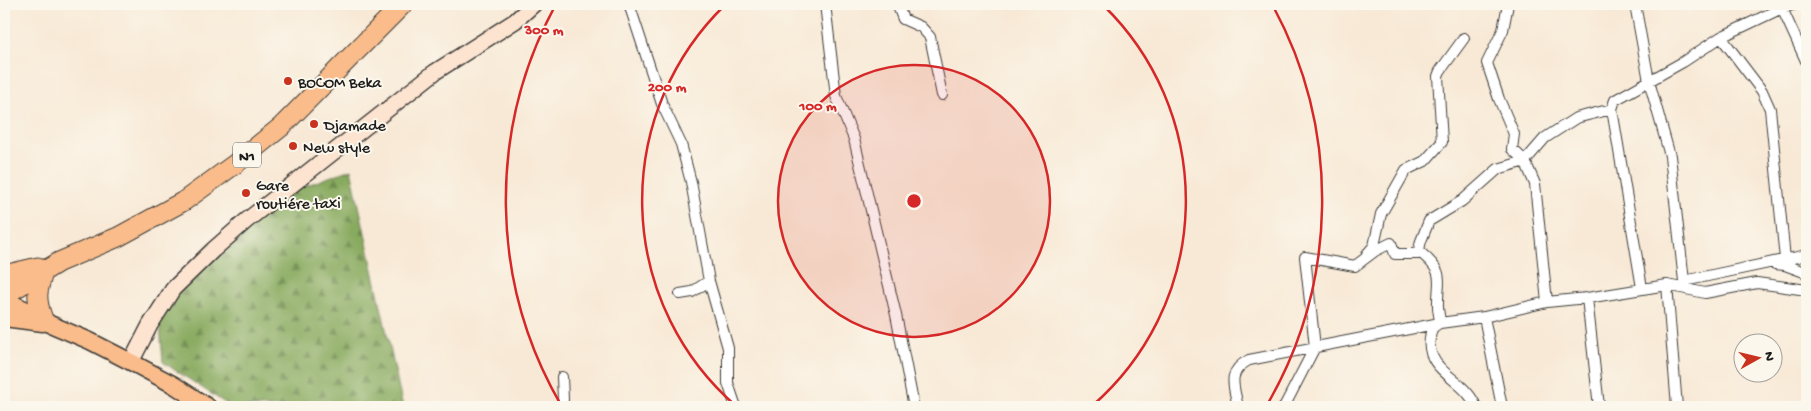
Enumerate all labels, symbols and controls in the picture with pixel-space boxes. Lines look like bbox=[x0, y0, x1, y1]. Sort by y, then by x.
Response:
text: 300 m bbox=[523, 22, 564, 40]
marker: BOCOM Beka bbox=[282, 75, 294, 87]
place label: BOCOM Beka bbox=[297, 75, 383, 94]
text: 200 m bbox=[648, 79, 687, 97]
text: 100 m bbox=[798, 98, 837, 116]
marker: Djamade bbox=[308, 118, 320, 130]
place label: Djamade bbox=[323, 118, 387, 137]
marker: New style bbox=[287, 140, 299, 152]
place label: New style bbox=[303, 140, 371, 159]
road number: N1 bbox=[233, 142, 261, 168]
place label: Gare routiére taxi bbox=[256, 178, 341, 215]
marker: Gare routiére taxi bbox=[240, 187, 252, 199]
centre of rings bbox=[905, 192, 923, 210]
north arrow bbox=[1734, 334, 1784, 384]
text: N bbox=[1759, 351, 1777, 362]

